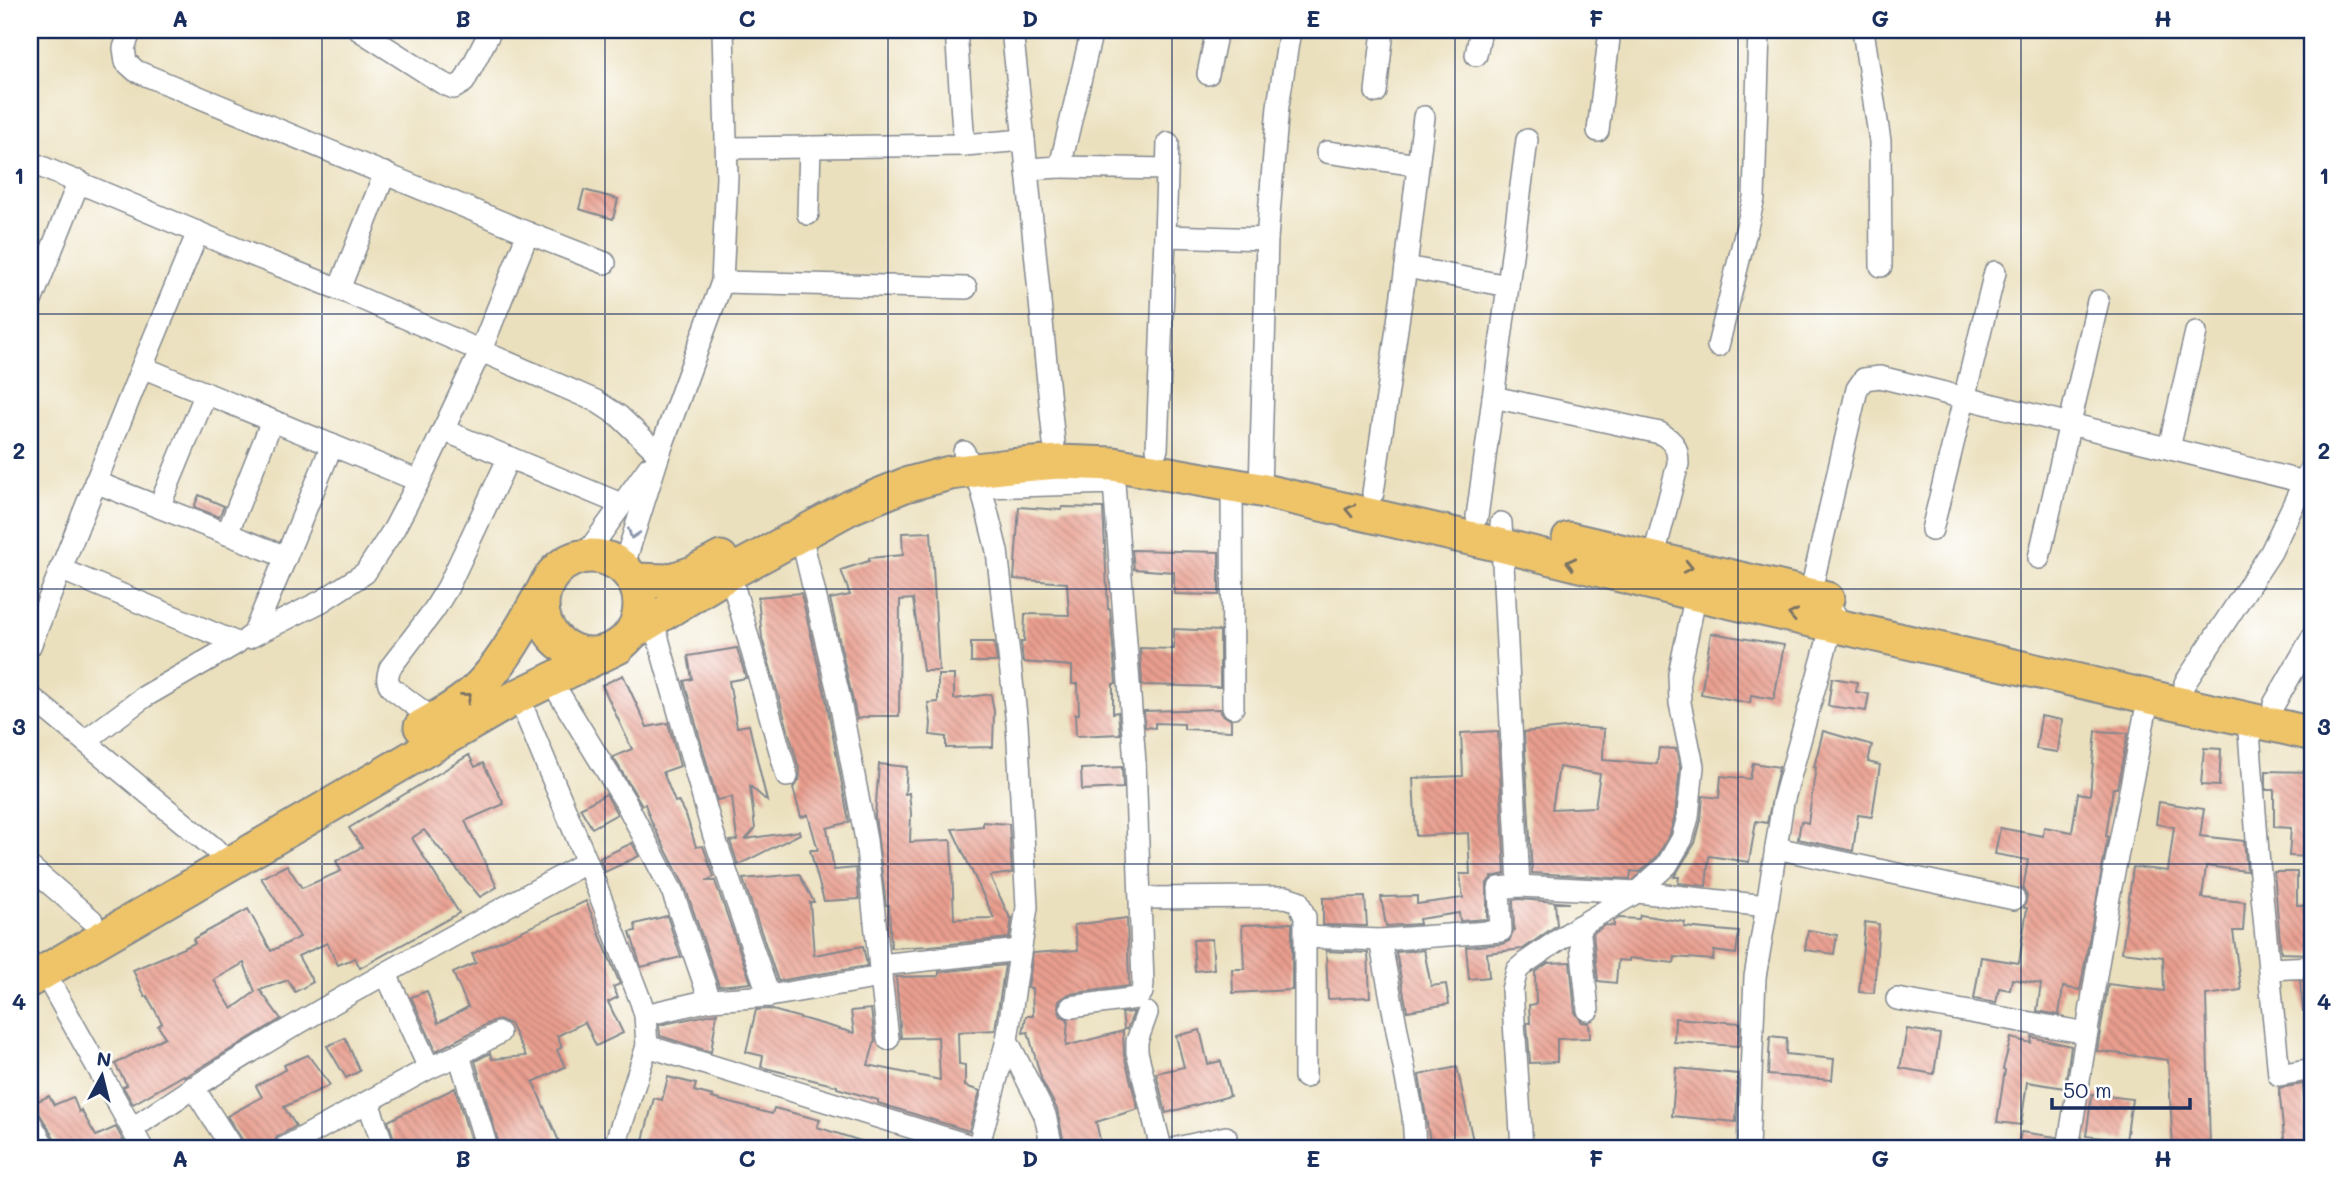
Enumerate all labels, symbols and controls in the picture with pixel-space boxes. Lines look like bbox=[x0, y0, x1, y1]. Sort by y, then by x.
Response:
text: A bbox=[172, 3, 188, 33]
text: B bbox=[455, 3, 471, 33]
text: C bbox=[738, 3, 756, 33]
text: D bbox=[1022, 3, 1038, 33]
text: E bbox=[1306, 3, 1320, 33]
text: F bbox=[1589, 3, 1603, 33]
text: G bbox=[1871, 3, 1889, 33]
text: H bbox=[2154, 3, 2172, 33]
text: 1 bbox=[14, 160, 24, 190]
text: 1 bbox=[2319, 160, 2329, 190]
text: 2 bbox=[13, 435, 25, 465]
text: 2 bbox=[2318, 435, 2330, 465]
one-way arrow bbox=[1344, 504, 1356, 519]
one-way arrow bbox=[627, 528, 642, 540]
one-way arrow bbox=[1566, 557, 1578, 571]
one-way arrow bbox=[1682, 558, 1694, 573]
one-way arrow bbox=[1787, 609, 1799, 623]
one-way arrow bbox=[460, 692, 472, 705]
text: 3 bbox=[12, 711, 26, 741]
text: 3 bbox=[2317, 711, 2331, 741]
text: 4 bbox=[12, 986, 26, 1016]
text: 4 bbox=[2317, 986, 2331, 1016]
north arrow bbox=[66, 1042, 136, 1112]
text: N bbox=[95, 1045, 113, 1072]
scale bar bbox=[2052, 1066, 2191, 1110]
text: 50 m bbox=[2063, 1076, 2112, 1103]
text: A bbox=[172, 1143, 188, 1173]
text: B bbox=[455, 1143, 471, 1173]
text: C bbox=[738, 1143, 756, 1173]
text: D bbox=[1022, 1143, 1038, 1173]
text: E bbox=[1306, 1143, 1320, 1173]
text: F bbox=[1589, 1143, 1603, 1173]
text: G bbox=[1871, 1143, 1889, 1173]
text: H bbox=[2154, 1143, 2172, 1173]

